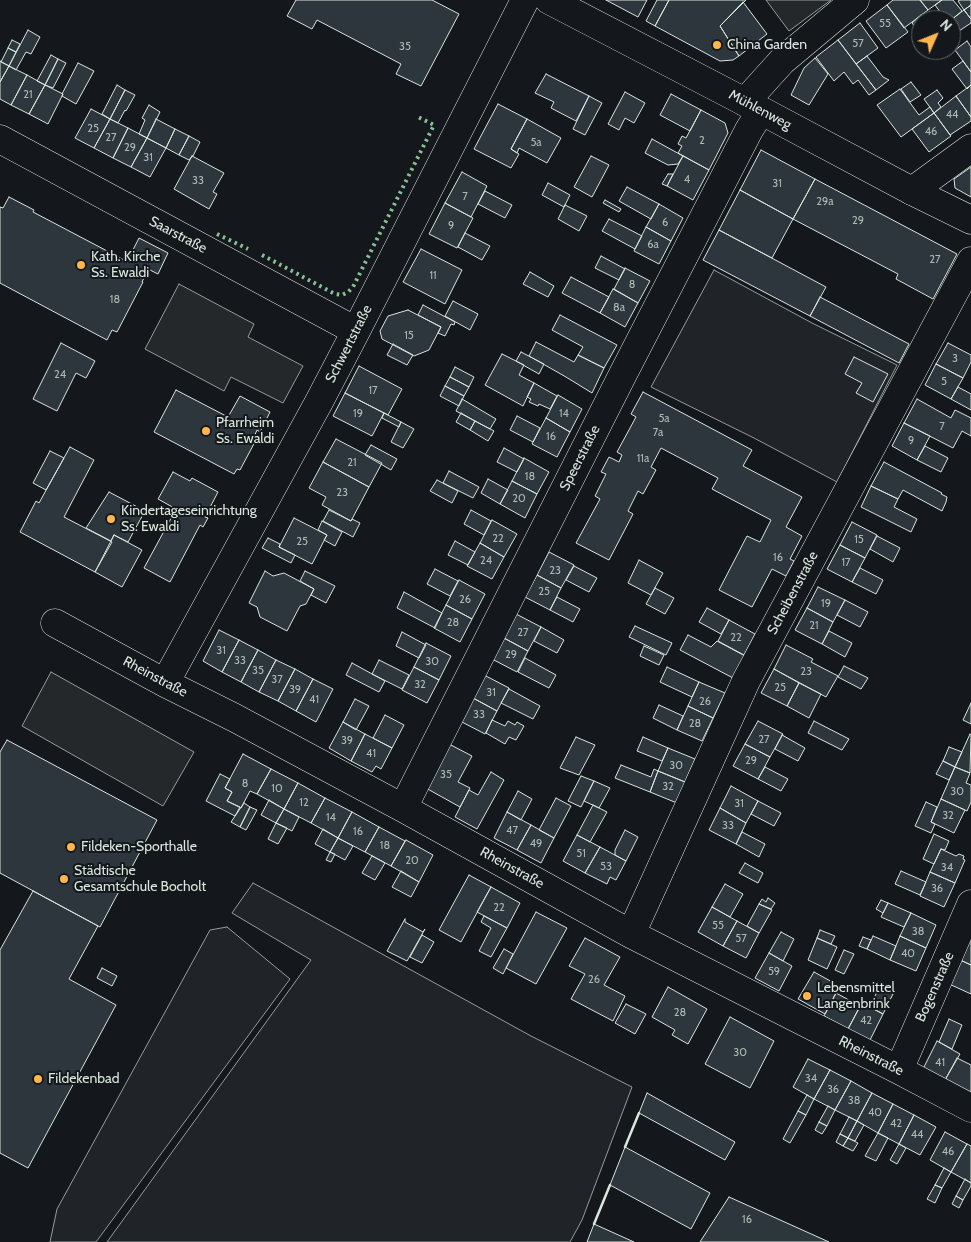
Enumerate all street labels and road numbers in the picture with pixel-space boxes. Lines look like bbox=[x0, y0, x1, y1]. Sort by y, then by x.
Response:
street label: Mühlenweg bbox=[726, 87, 794, 133]
street label: Saarstraße bbox=[146, 213, 210, 257]
street label: Schwertstraße bbox=[322, 302, 376, 386]
street label: Speerstraße bbox=[556, 422, 604, 494]
street label: Scheibenstraße bbox=[764, 549, 822, 637]
street label: Rheinstraße bbox=[120, 653, 190, 701]
street label: Rheinstraße bbox=[477, 844, 547, 892]
street label: Bogenstraße bbox=[912, 949, 958, 1025]
street label: Rheinstraße bbox=[836, 1032, 906, 1080]

